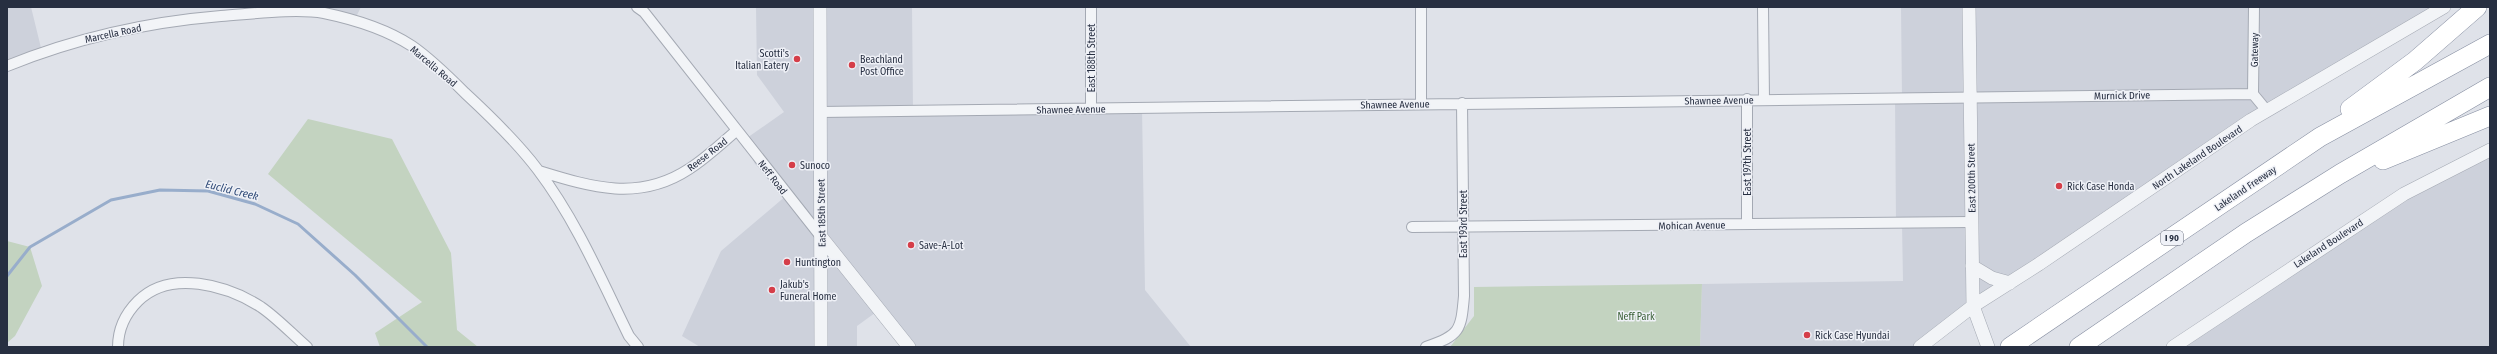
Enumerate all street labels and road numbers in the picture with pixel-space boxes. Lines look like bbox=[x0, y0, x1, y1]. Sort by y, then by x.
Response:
street label: Marcella Road bbox=[84, 22, 143, 46]
street label: East 188th Street bbox=[1086, 23, 1098, 92]
street label: Gateway bbox=[2249, 32, 2261, 67]
street label: Marcella Road bbox=[407, 44, 459, 90]
street label: Murnick Drive bbox=[2094, 90, 2150, 102]
street label: Shawnee Avenue bbox=[1684, 94, 1754, 108]
street label: Shawnee Avenue bbox=[1360, 98, 1430, 112]
street label: Shawnee Avenue bbox=[1036, 103, 1106, 117]
street label: North Lakeland Boulevard bbox=[2150, 123, 2245, 192]
street label: East 197th Street bbox=[1742, 128, 1754, 196]
street label: Reese Road bbox=[685, 135, 730, 174]
street label: East 200th Street bbox=[1965, 142, 1979, 213]
street label: Neff Road bbox=[755, 158, 789, 197]
street label: Lakeland Freeway bbox=[2212, 163, 2279, 214]
street label: East 185th Street bbox=[815, 178, 829, 247]
street label: East 193rd Street bbox=[1458, 189, 1470, 258]
street label: Lakeland Boulevard bbox=[2292, 217, 2366, 271]
street label: Mohican Avenue bbox=[1658, 219, 1726, 233]
road number: I 90 bbox=[2161, 231, 2183, 245]

